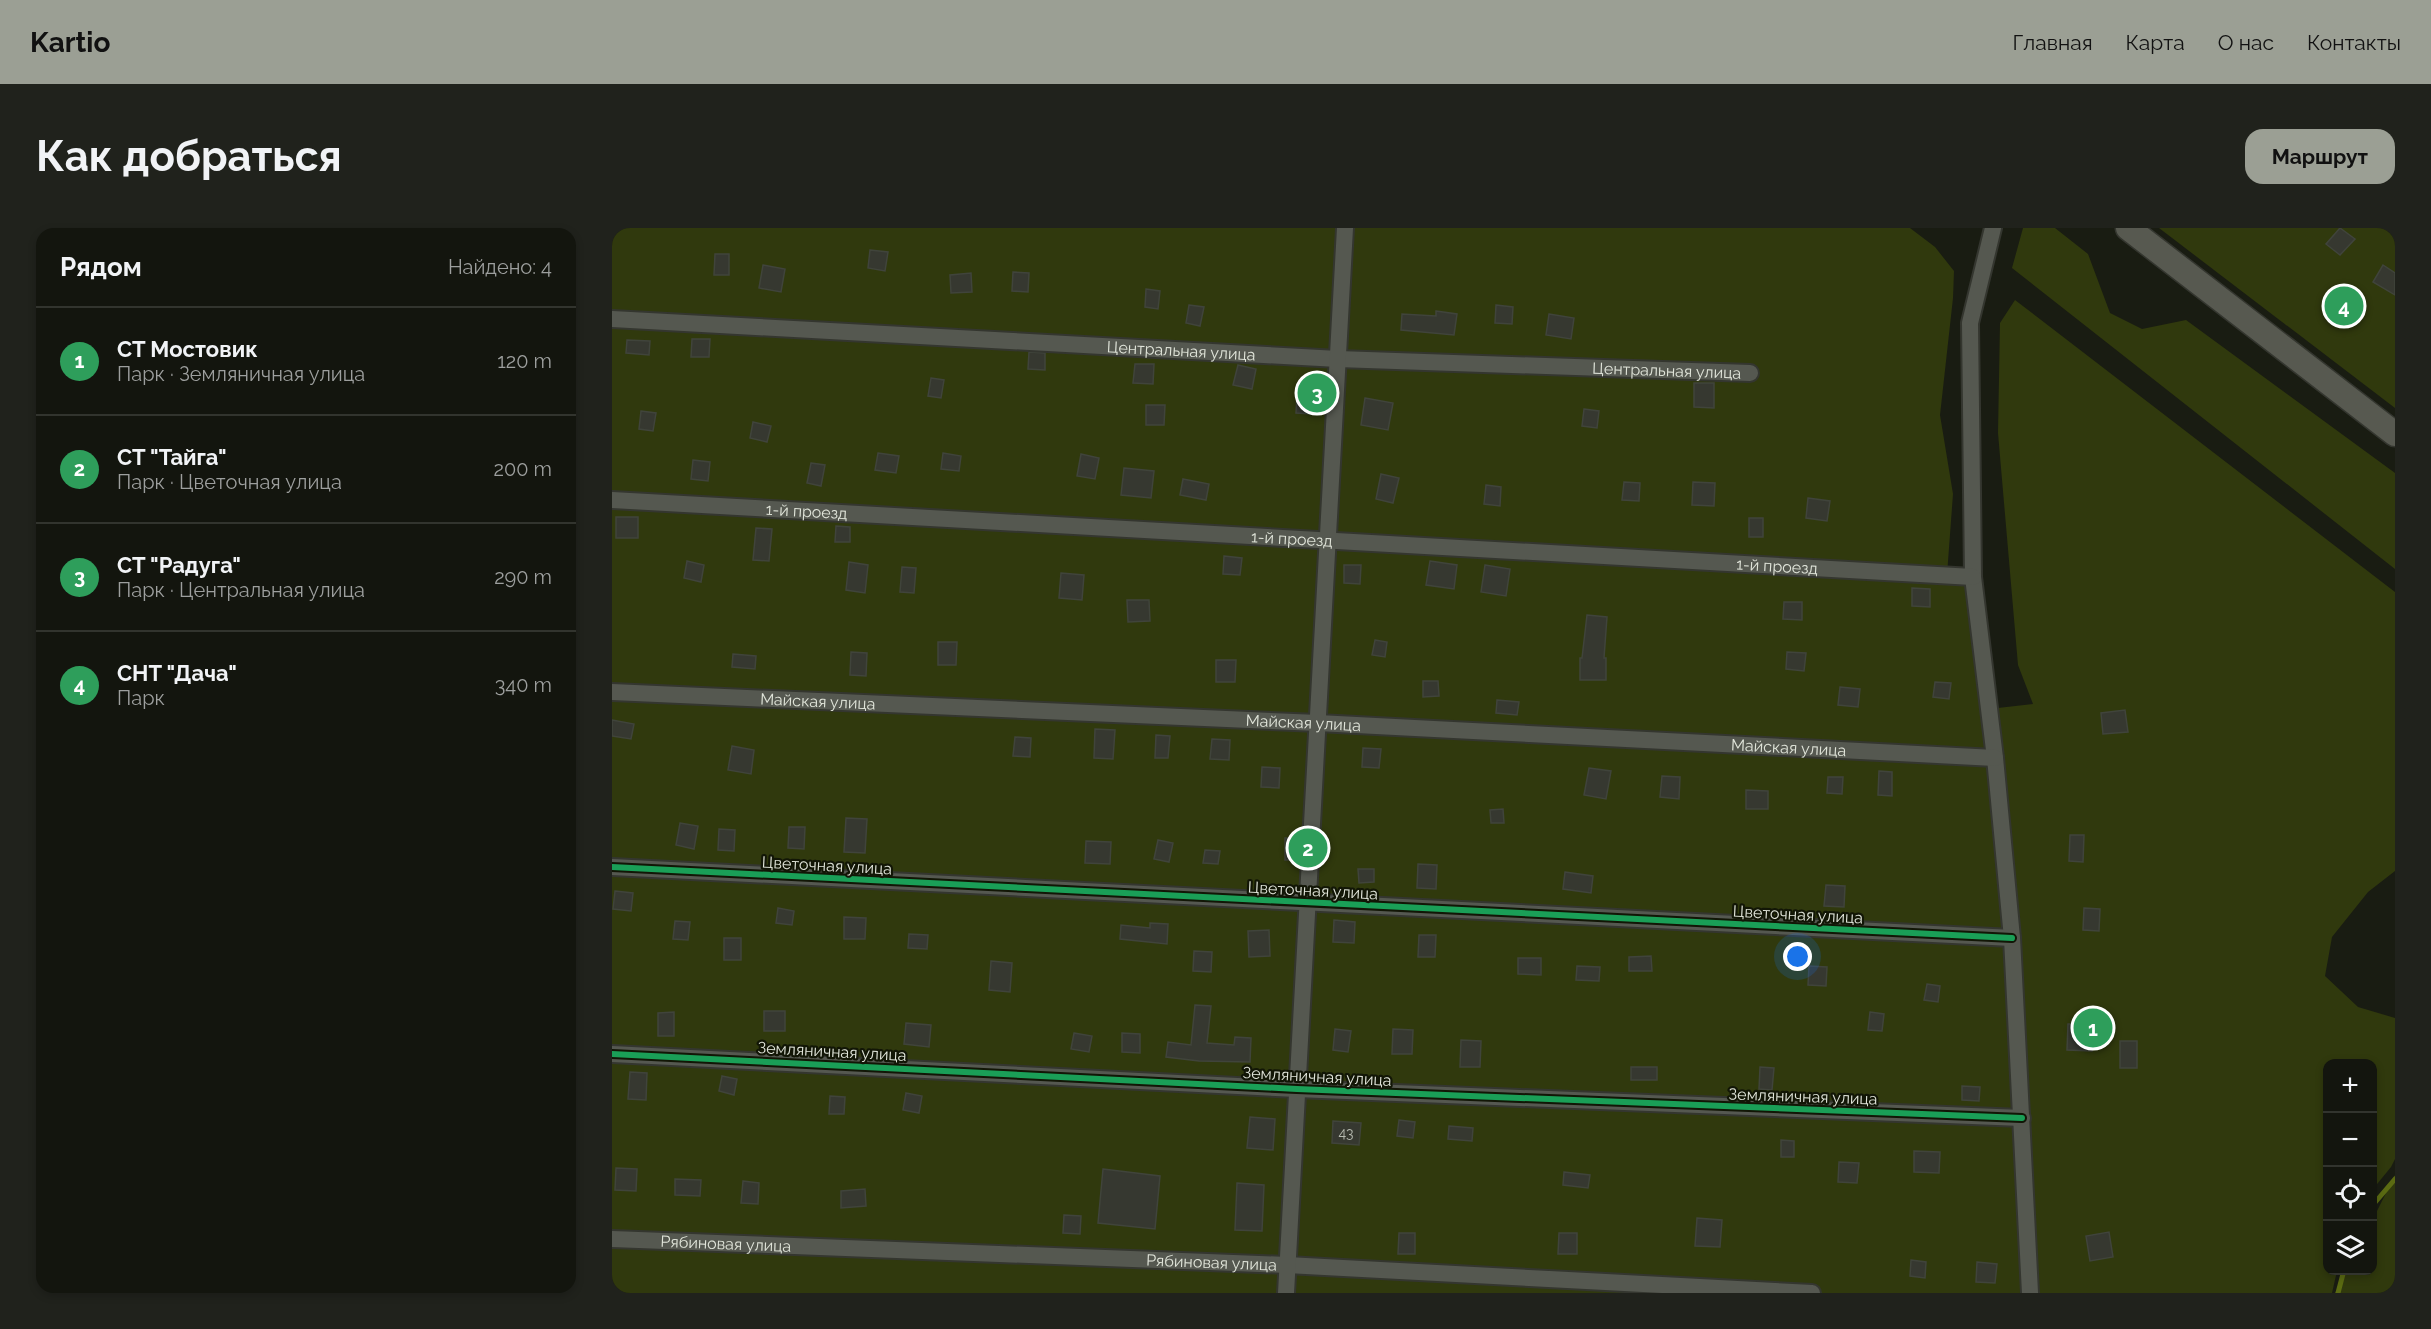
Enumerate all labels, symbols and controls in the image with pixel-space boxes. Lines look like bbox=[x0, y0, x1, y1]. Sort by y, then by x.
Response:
text: Kartio bbox=[30, 26, 110, 59]
text: Главная bbox=[2013, 30, 2093, 55]
text: Карта bbox=[2126, 30, 2185, 55]
text: О нас bbox=[2218, 30, 2274, 55]
text: Контакты bbox=[2307, 30, 2401, 55]
button: Маршрут bbox=[2245, 129, 2395, 184]
text: Как добраться bbox=[36, 132, 342, 181]
text: Рядом bbox=[60, 252, 142, 282]
text: Найдено: 4 bbox=[448, 255, 552, 279]
pin: 4 bbox=[2324, 284, 2364, 328]
text: СТ Мостовик bbox=[117, 336, 258, 362]
street label: Центральная улица bbox=[1106, 337, 1256, 364]
text: 1 bbox=[75, 349, 84, 373]
text: 120 m bbox=[497, 349, 552, 373]
street label: Центральная улица bbox=[1592, 359, 1741, 383]
text: Парк · Земляничная улица bbox=[117, 362, 365, 386]
pin: 3 bbox=[1298, 370, 1336, 416]
text: СТ "Тайга" bbox=[117, 444, 227, 470]
text: 2 bbox=[74, 457, 85, 481]
text: 200 m bbox=[494, 457, 552, 481]
text: Парк · Цветочная улица bbox=[117, 470, 342, 494]
street label: 1-й проезд bbox=[765, 500, 848, 523]
street label: 1-й проезд bbox=[1251, 527, 1333, 551]
text: СТ "Радуга" bbox=[117, 552, 241, 578]
street label: 1-й проезд bbox=[1736, 555, 1818, 578]
text: 3 bbox=[74, 565, 85, 589]
text: 290 m bbox=[494, 565, 552, 589]
text: Парк · Центральная улица bbox=[117, 578, 365, 602]
text: СНТ "Дача" bbox=[117, 660, 237, 686]
text: 4 bbox=[74, 673, 85, 697]
text: 340 m bbox=[495, 673, 552, 697]
text: Парк bbox=[117, 686, 165, 710]
street label: Майская улица bbox=[760, 690, 876, 714]
street label: Майская улица bbox=[1245, 711, 1361, 735]
street label: Майская улица bbox=[1731, 735, 1847, 760]
pin: 2 bbox=[1288, 826, 1328, 870]
street label: Цветочная улица bbox=[761, 853, 893, 878]
street label: Цветочная улица bbox=[1247, 878, 1379, 903]
street label: Цветочная улица bbox=[1732, 902, 1864, 927]
your location bbox=[1783, 942, 1812, 971]
pin: 1 bbox=[2074, 1006, 2112, 1050]
street label: Земляничная улица bbox=[757, 1038, 907, 1065]
map controls bbox=[2323, 1059, 2377, 1275]
button: + bbox=[2323, 1059, 2377, 1113]
street label: Земляничная улица bbox=[1242, 1063, 1392, 1090]
street label: Земляничная улица bbox=[1728, 1084, 1878, 1109]
button: − bbox=[2323, 1113, 2377, 1167]
house number: 43 bbox=[1338, 1125, 1354, 1141]
button: locate bbox=[2323, 1167, 2377, 1221]
button: layers bbox=[2323, 1221, 2377, 1275]
street label: Рябиновая улица bbox=[660, 1232, 792, 1256]
street label: Рябиновая улица bbox=[1146, 1251, 1277, 1275]

